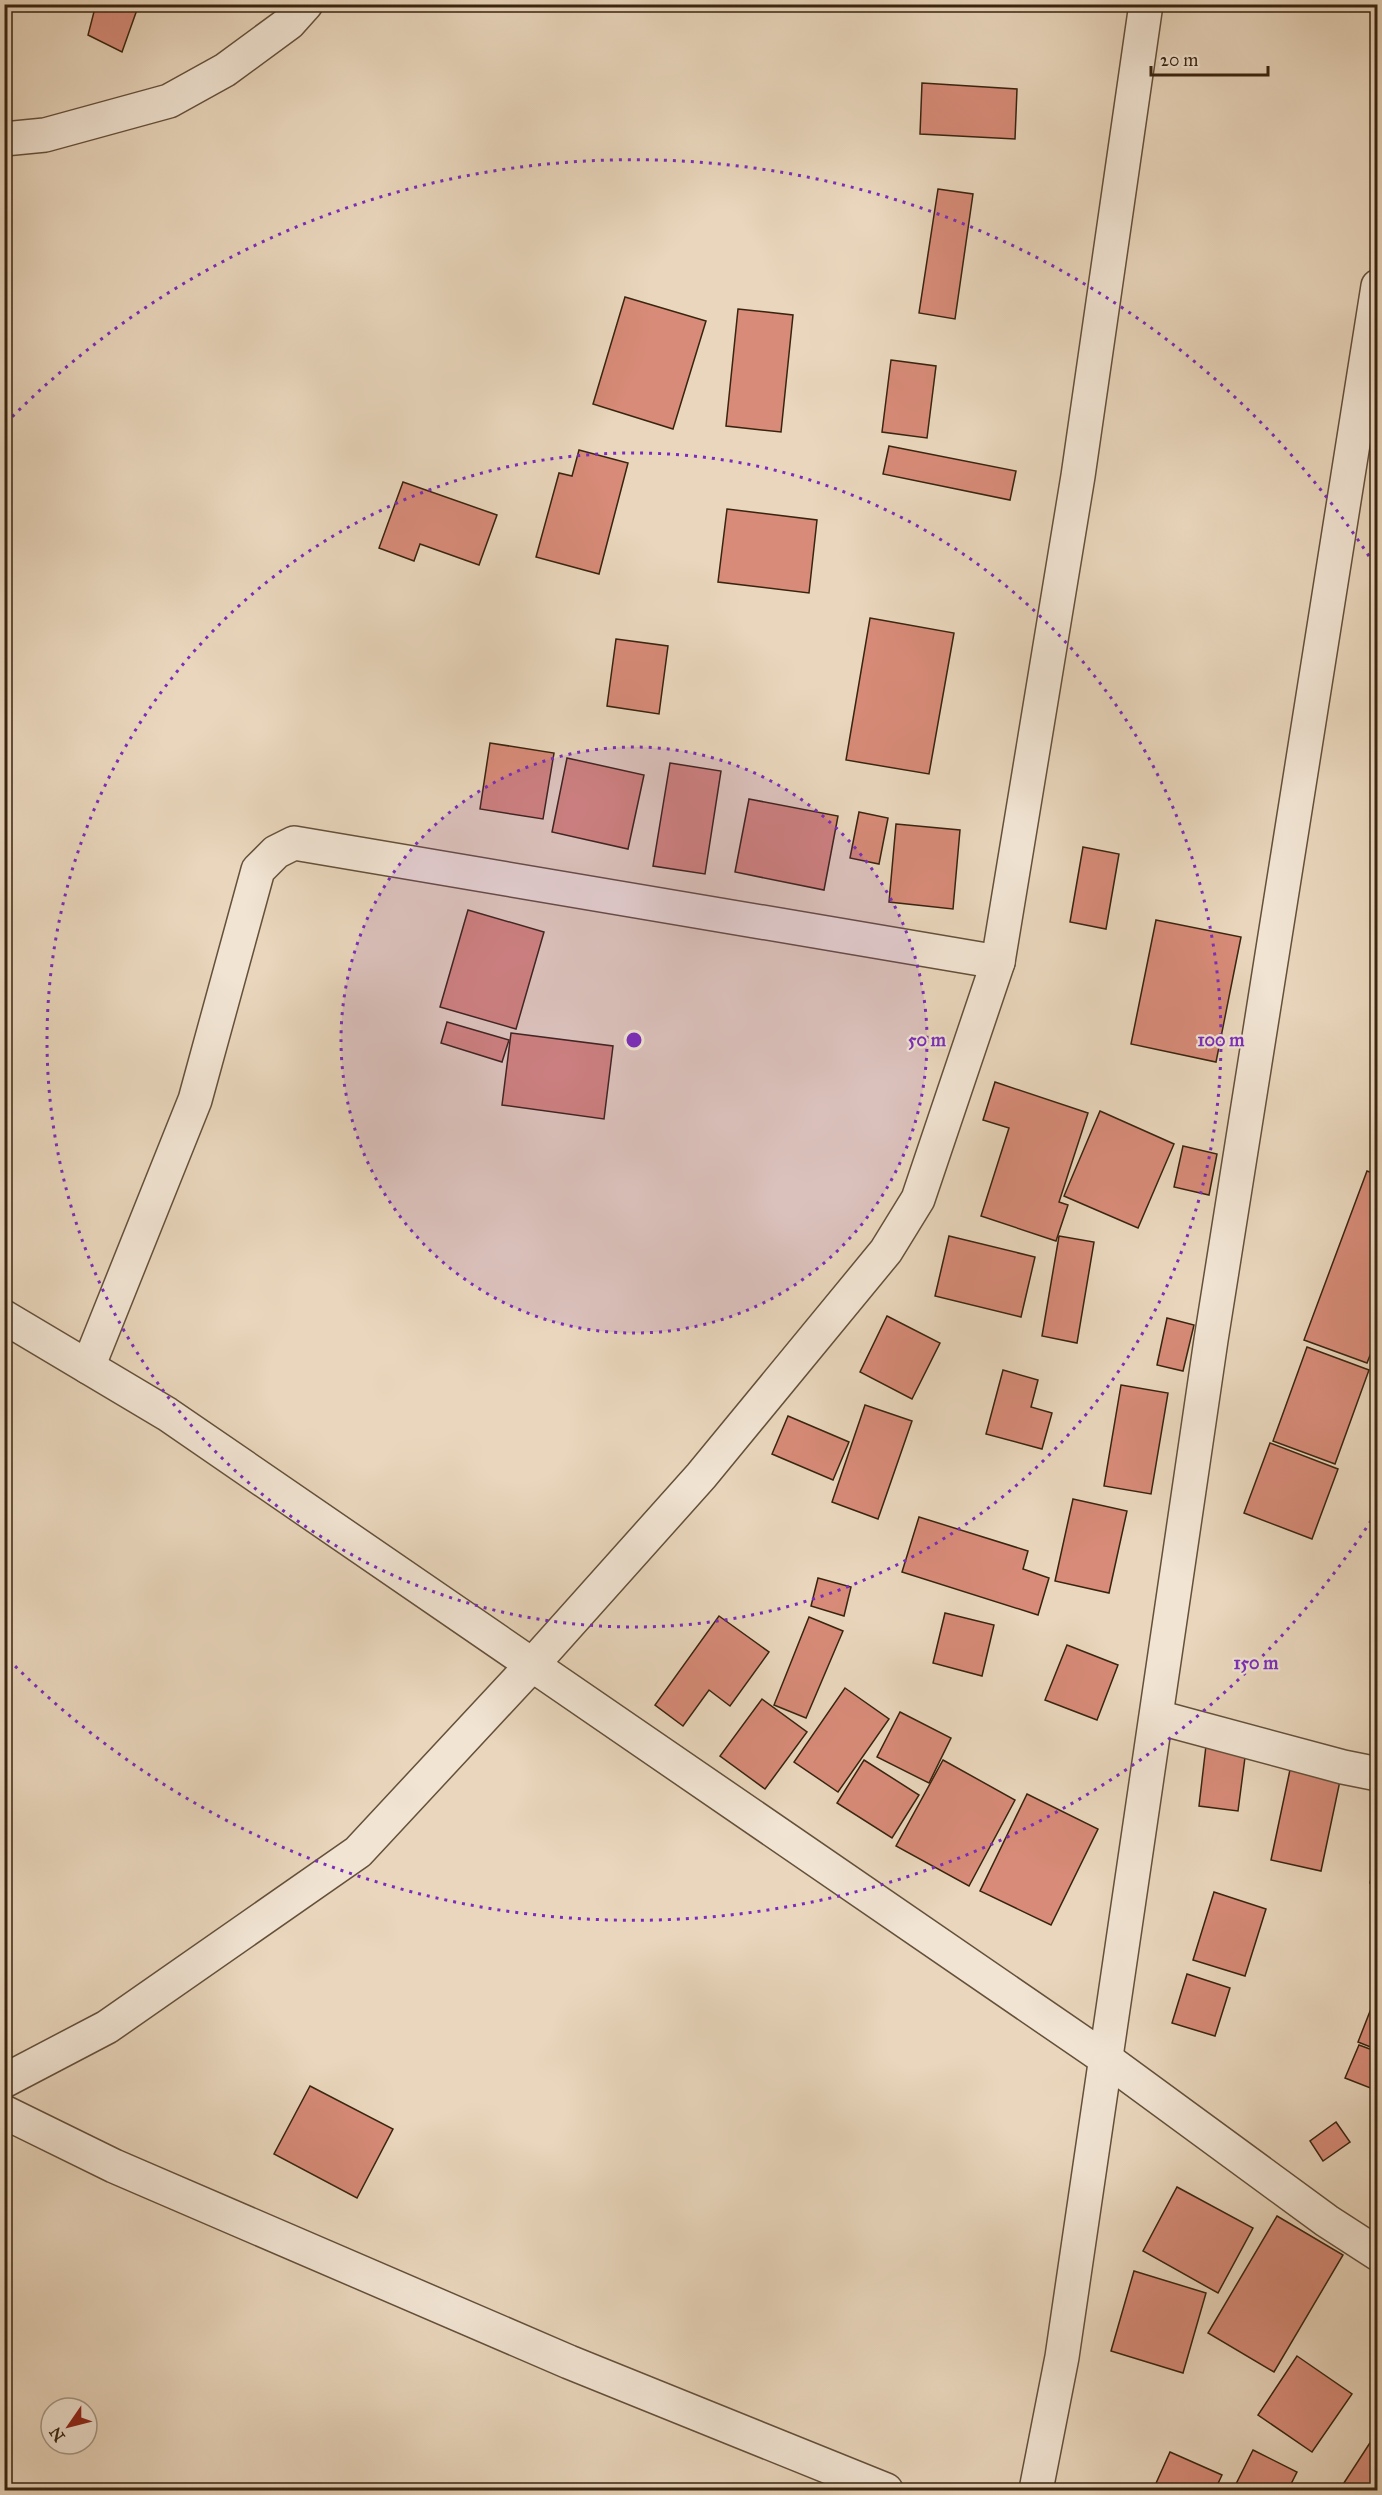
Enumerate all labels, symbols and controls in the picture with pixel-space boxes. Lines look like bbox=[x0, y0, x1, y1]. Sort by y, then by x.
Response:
scale bar bbox=[1151, 39, 1268, 77]
text: 20 m bbox=[1160, 49, 1198, 71]
text: 50 m bbox=[908, 1029, 947, 1051]
text: 100 m bbox=[1198, 1029, 1245, 1051]
centre of rings bbox=[624, 1030, 644, 1050]
text: 150 m bbox=[1234, 1652, 1279, 1674]
north arrow bbox=[39, 2396, 99, 2456]
text: N bbox=[45, 2423, 69, 2445]

